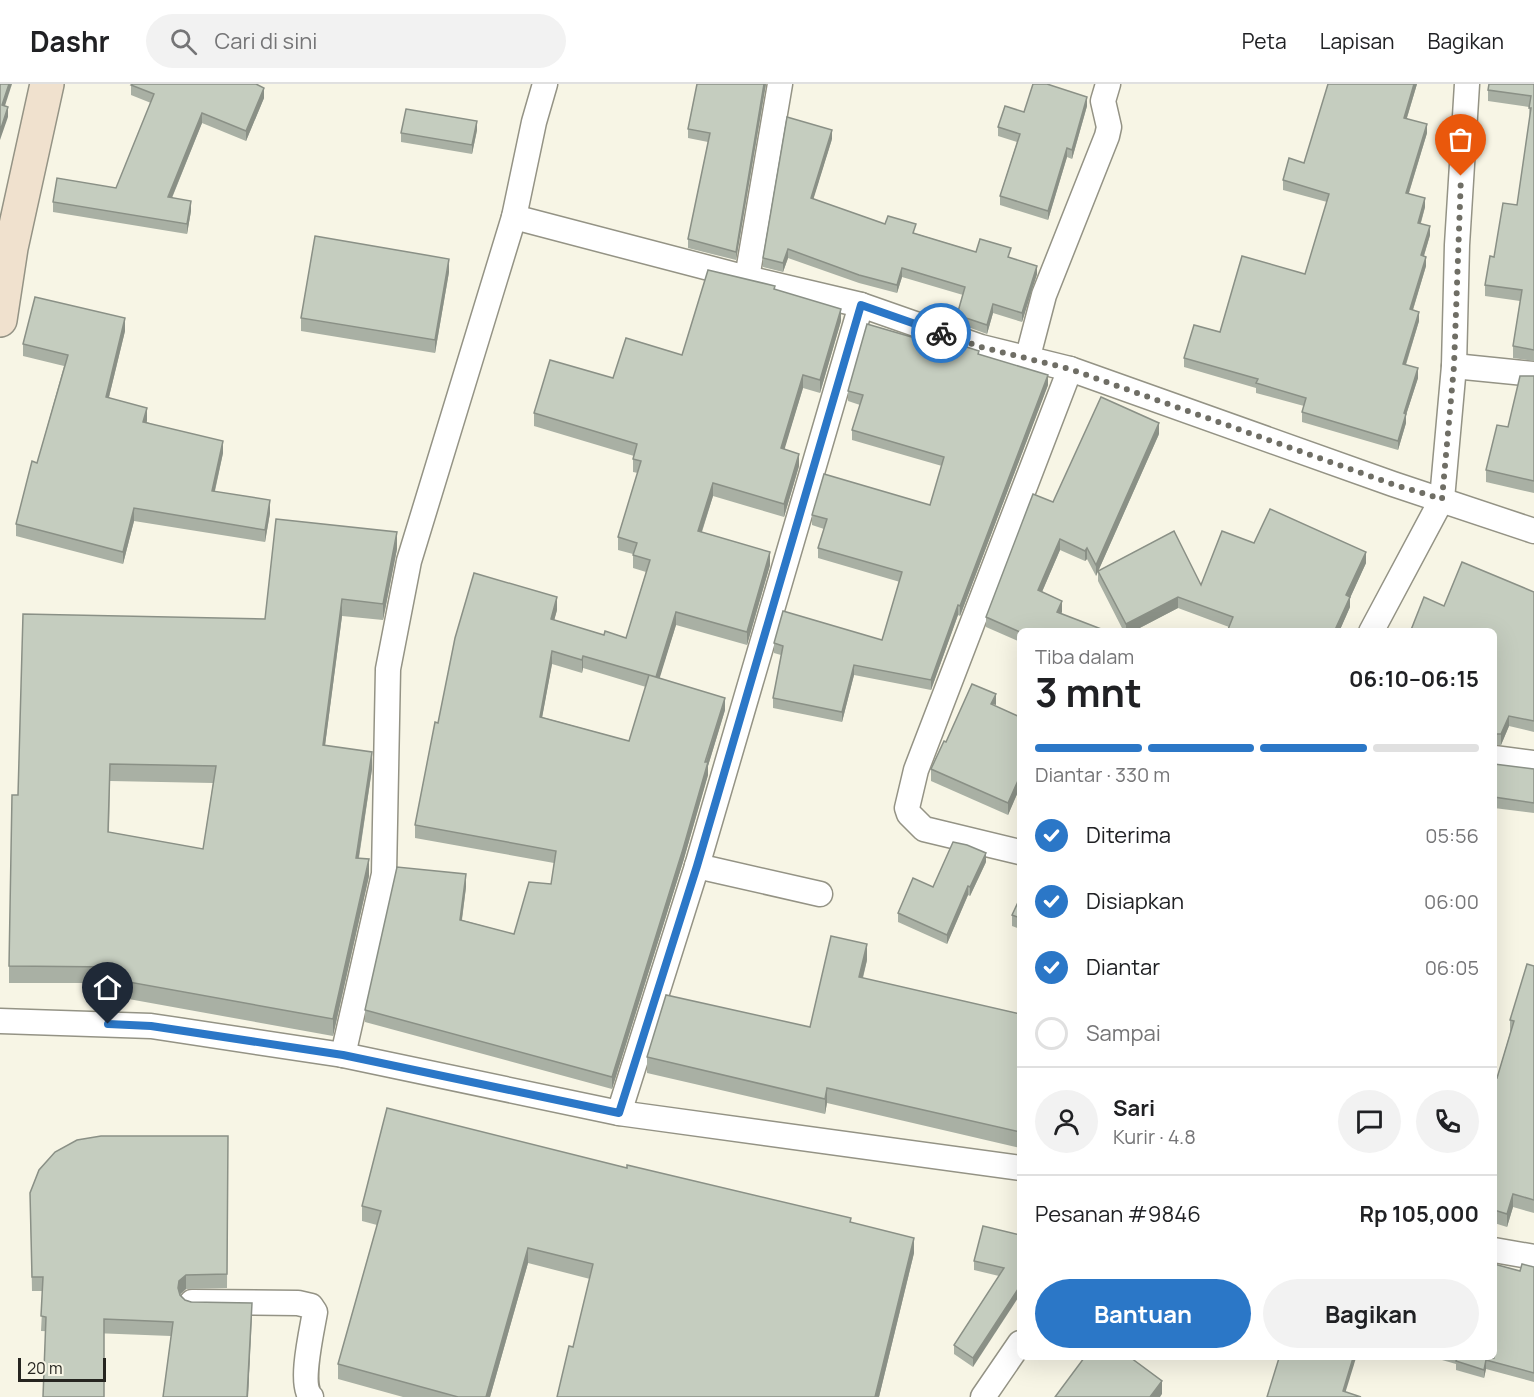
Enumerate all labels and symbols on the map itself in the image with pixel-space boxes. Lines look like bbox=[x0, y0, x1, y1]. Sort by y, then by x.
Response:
pin bbox=[1435, 114, 1486, 176]
courier bbox=[911, 303, 971, 363]
pin bbox=[82, 962, 133, 1024]
scale bar bbox=[18, 1355, 106, 1382]

